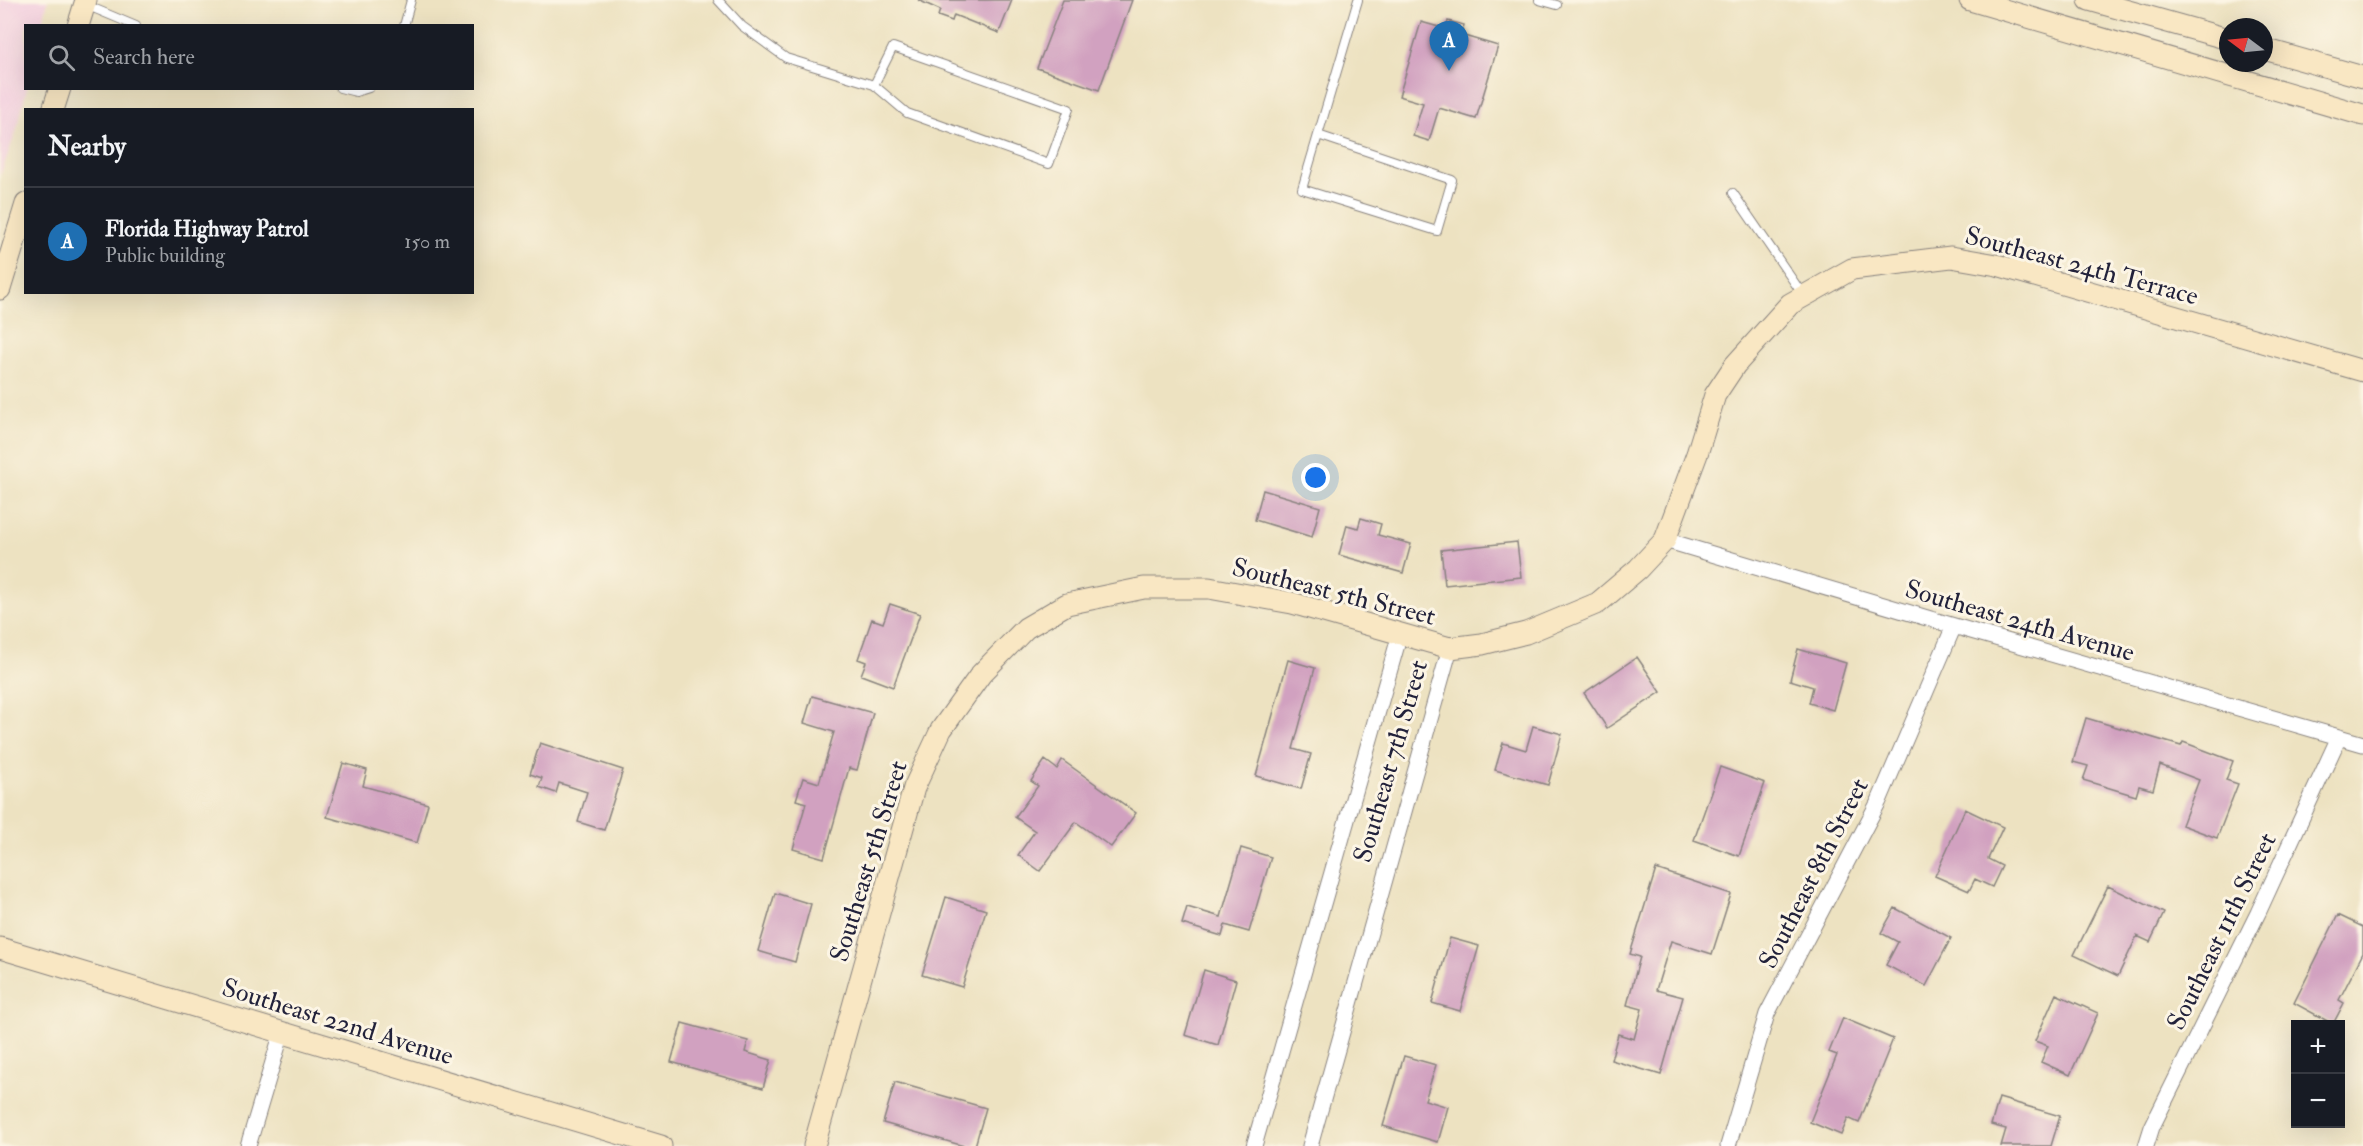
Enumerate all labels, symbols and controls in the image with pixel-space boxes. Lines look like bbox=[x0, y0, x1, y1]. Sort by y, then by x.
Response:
north arrow bbox=[2219, 18, 2273, 72]
pin: A bbox=[1430, 22, 1468, 71]
search box bbox=[24, 24, 474, 90]
icon: search bbox=[45, 41, 78, 74]
text: Search here bbox=[93, 43, 195, 71]
text: Nearby bbox=[48, 131, 126, 163]
text: Florida Highway Patrol bbox=[105, 215, 309, 243]
street label: Southeast 24th Terrace bbox=[1962, 219, 2202, 312]
text: A bbox=[61, 229, 74, 254]
text: 150 m bbox=[404, 229, 450, 254]
text: Public building bbox=[105, 243, 225, 268]
your location bbox=[1301, 463, 1330, 492]
street label: Southeast 5th Street bbox=[1229, 551, 1439, 633]
street label: Southeast 24th Avenue bbox=[1902, 573, 2138, 669]
street label: Southeast 7th Street bbox=[1347, 656, 1435, 866]
street label: Southeast 5th Street bbox=[823, 757, 915, 966]
street label: Southeast 8th Street bbox=[1752, 773, 1876, 974]
street label: Southeast 11th Street bbox=[2160, 828, 2284, 1035]
street label: Southeast 22nd Avenue bbox=[218, 972, 457, 1072]
map controls bbox=[2291, 1020, 2345, 1128]
button: + bbox=[2291, 1020, 2345, 1074]
button: − bbox=[2291, 1074, 2345, 1128]

